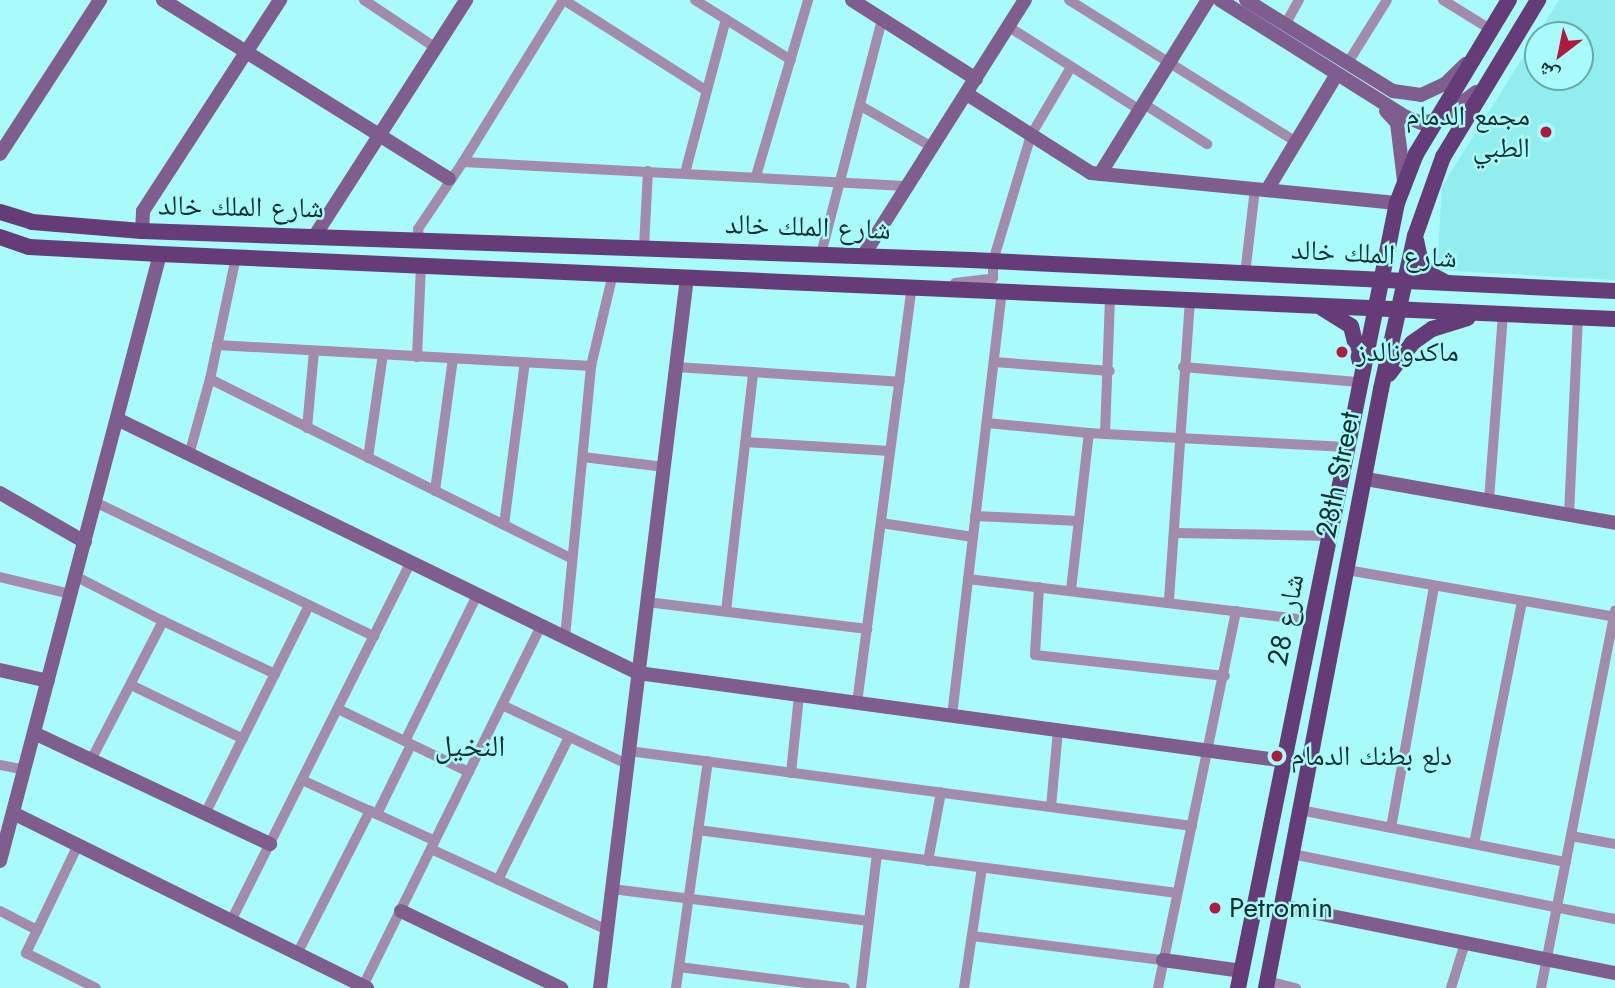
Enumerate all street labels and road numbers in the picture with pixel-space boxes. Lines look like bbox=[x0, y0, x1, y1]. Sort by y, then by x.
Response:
street label: شارع الملك خالد bbox=[158, 189, 324, 225]
street label: شارع الملك خالد bbox=[725, 207, 891, 247]
street label: شارع الملك خالد bbox=[1290, 233, 1458, 275]
street label: 28th Street bbox=[1309, 409, 1367, 541]
street label: شارع 28 bbox=[1261, 571, 1311, 669]

